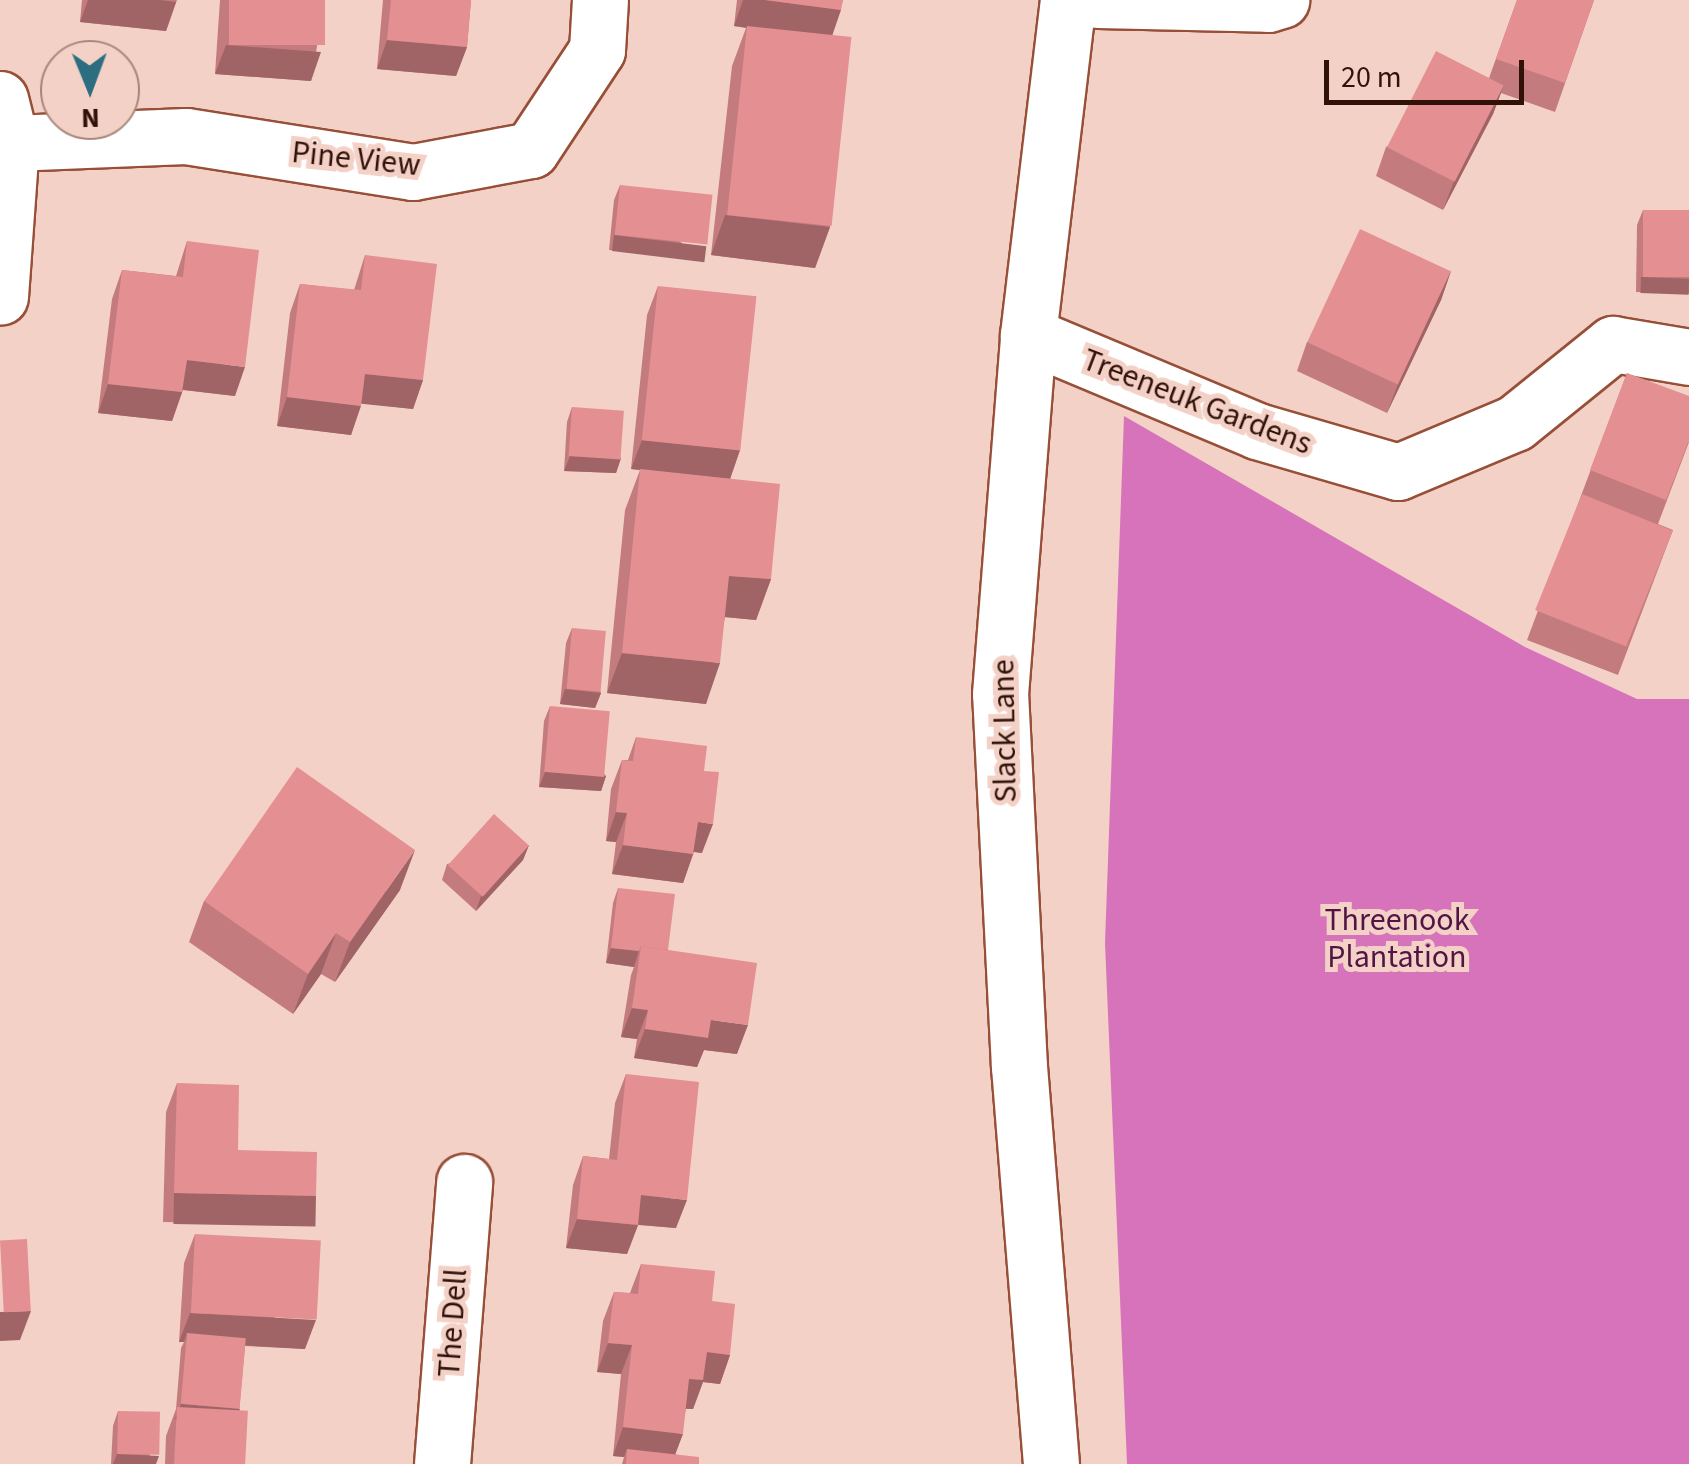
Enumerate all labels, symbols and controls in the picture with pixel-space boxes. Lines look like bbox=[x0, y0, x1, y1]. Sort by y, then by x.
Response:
north arrow bbox=[40, 40, 140, 140]
scale bar bbox=[1329, 40, 1529, 102]
text: 20 m bbox=[1341, 56, 1402, 99]
text: N bbox=[81, 98, 100, 138]
street label: Pine View bbox=[290, 133, 422, 185]
street label: Treeneuk Gardens bbox=[1077, 341, 1317, 463]
street label: Slack Lane bbox=[985, 659, 1025, 803]
park label: Threenook Plantation bbox=[1324, 902, 1470, 977]
street label: The Dell bbox=[430, 1267, 476, 1379]

